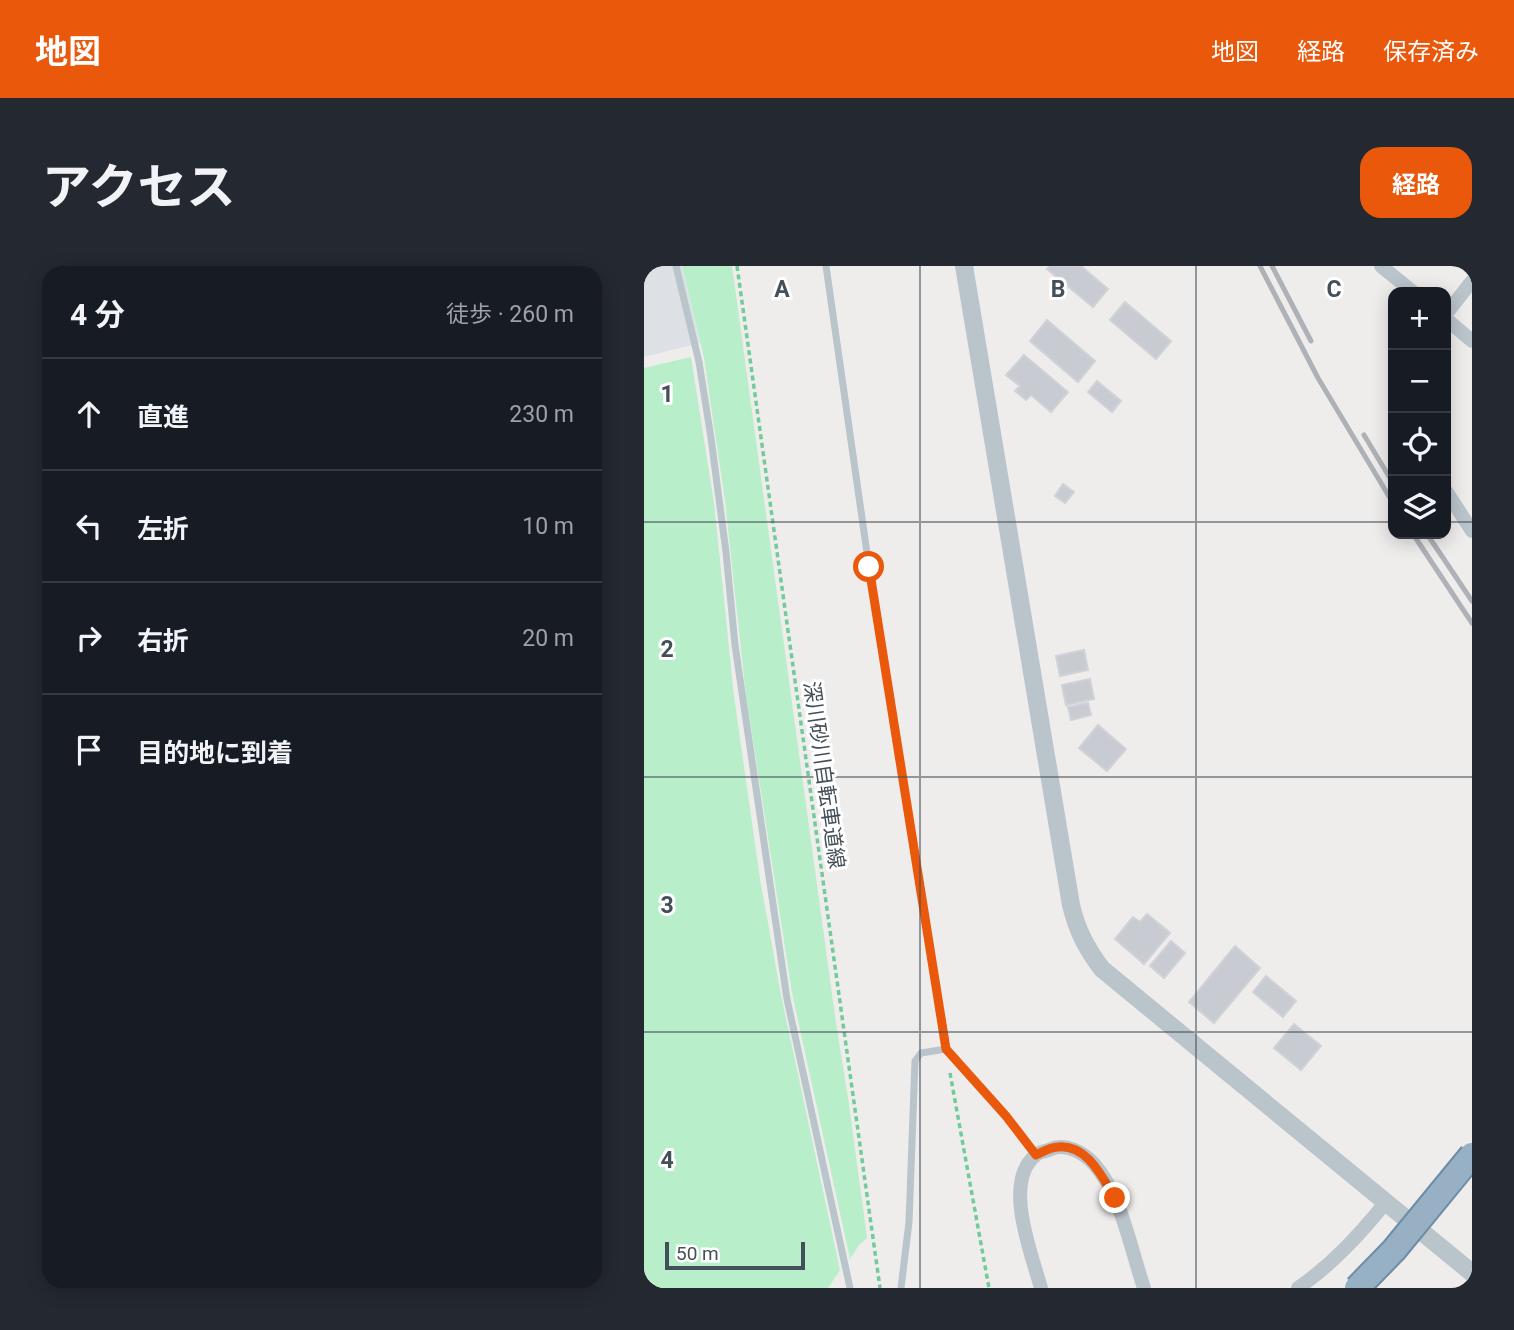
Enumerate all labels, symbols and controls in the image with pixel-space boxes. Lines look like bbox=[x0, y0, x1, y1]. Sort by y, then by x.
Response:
text: 地図 bbox=[35, 32, 101, 71]
text: 地図 bbox=[1211, 38, 1259, 66]
text: 経路 bbox=[1297, 38, 1345, 66]
text: 保存済み bbox=[1383, 38, 1479, 66]
button: 経路 bbox=[1360, 147, 1472, 218]
text: アクセス bbox=[42, 159, 236, 216]
text: A bbox=[774, 276, 790, 303]
text: B bbox=[1051, 276, 1065, 303]
text: C bbox=[1326, 276, 1342, 303]
map controls bbox=[1388, 287, 1451, 539]
button: + bbox=[1388, 287, 1451, 350]
text: 4 分 bbox=[70, 297, 125, 332]
text: 徒歩 · 260 m bbox=[446, 301, 574, 328]
button: − bbox=[1388, 350, 1451, 413]
text: 1 bbox=[660, 381, 674, 408]
icon: ahead bbox=[70, 395, 108, 433]
text: 230 m bbox=[509, 401, 574, 428]
text: 直進 bbox=[137, 402, 189, 432]
button: locate bbox=[1388, 413, 1451, 476]
button: layers bbox=[1388, 476, 1451, 539]
icon: left bbox=[70, 507, 108, 545]
text: 10 m bbox=[522, 513, 574, 540]
text: 左折 bbox=[137, 514, 189, 544]
route start bbox=[853, 551, 884, 582]
icon: right bbox=[70, 619, 108, 657]
text: 20 m bbox=[522, 625, 574, 652]
text: 右折 bbox=[137, 626, 189, 656]
text: 2 bbox=[660, 636, 674, 663]
street label: 深川砂川自転車道線 bbox=[799, 680, 849, 870]
icon: arrive bbox=[70, 731, 108, 769]
text: 目的地に到着 bbox=[137, 738, 293, 768]
text: 3 bbox=[660, 892, 674, 919]
text: 4 bbox=[660, 1147, 674, 1174]
route end bbox=[1099, 1182, 1130, 1213]
scale bar bbox=[665, 1239, 805, 1271]
text: 50 m bbox=[676, 1242, 719, 1265]

